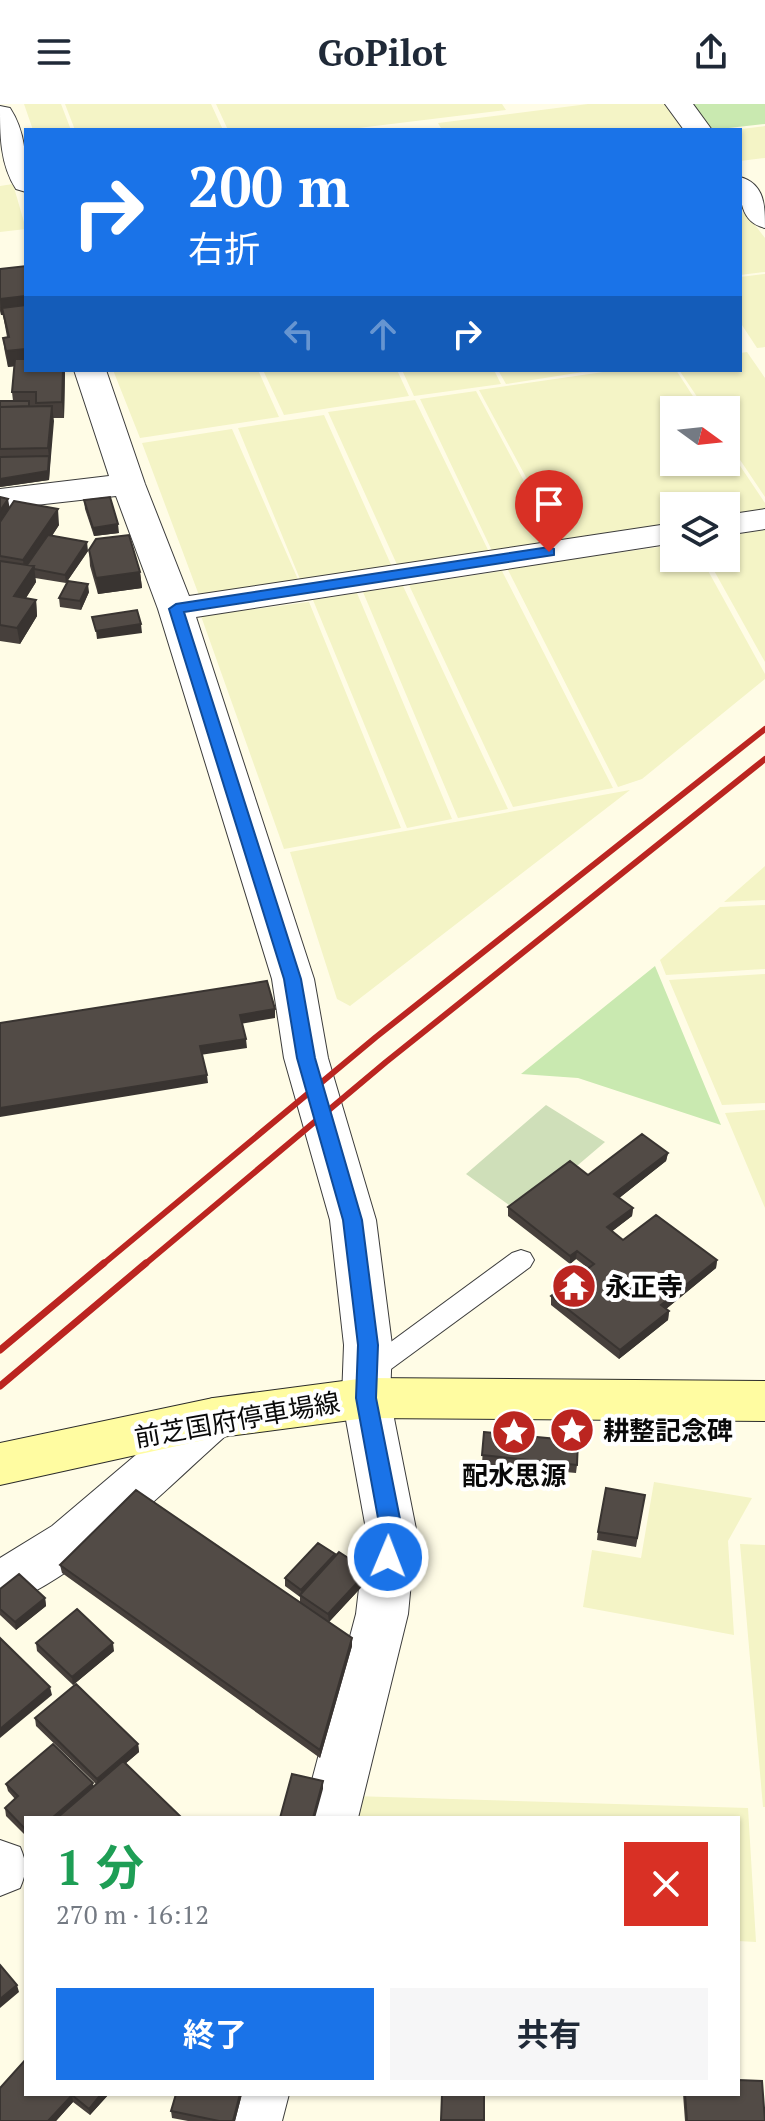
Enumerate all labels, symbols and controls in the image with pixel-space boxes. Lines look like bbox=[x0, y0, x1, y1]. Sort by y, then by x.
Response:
text: GoPilot bbox=[318, 29, 447, 76]
icon: menu bbox=[32, 30, 76, 74]
icon: share bbox=[689, 30, 733, 74]
text: 200 m bbox=[188, 149, 350, 223]
icon: right bbox=[56, 160, 160, 264]
text: 右折 bbox=[188, 225, 260, 272]
icon: left bbox=[277, 312, 321, 356]
icon: ahead bbox=[361, 312, 405, 356]
icon: right bbox=[445, 312, 489, 356]
north arrow bbox=[660, 396, 740, 476]
map controls bbox=[660, 396, 740, 572]
pin bbox=[515, 470, 583, 552]
icon: arrive bbox=[527, 482, 571, 526]
button: layers bbox=[660, 492, 740, 572]
temple icon: 永正寺 bbox=[550, 1262, 598, 1310]
place label: 永正寺 bbox=[605, 1269, 683, 1303]
street label: 前芝国府停車場線 bbox=[132, 1384, 342, 1454]
place icon: 耕整記念碑 bbox=[548, 1406, 596, 1454]
place icon: 配水思源 bbox=[490, 1408, 538, 1456]
place label: 耕整記念碑 bbox=[603, 1413, 733, 1447]
place label: 配水思源 bbox=[462, 1458, 566, 1492]
position arrow bbox=[346, 1515, 430, 1599]
text: 1 分 bbox=[56, 1835, 144, 1899]
button: close bbox=[624, 1842, 708, 1926]
text: 270 m · 16:12 bbox=[56, 1897, 209, 1931]
button: 終了 bbox=[56, 1988, 374, 2080]
button: 共有 bbox=[390, 1988, 708, 2080]

